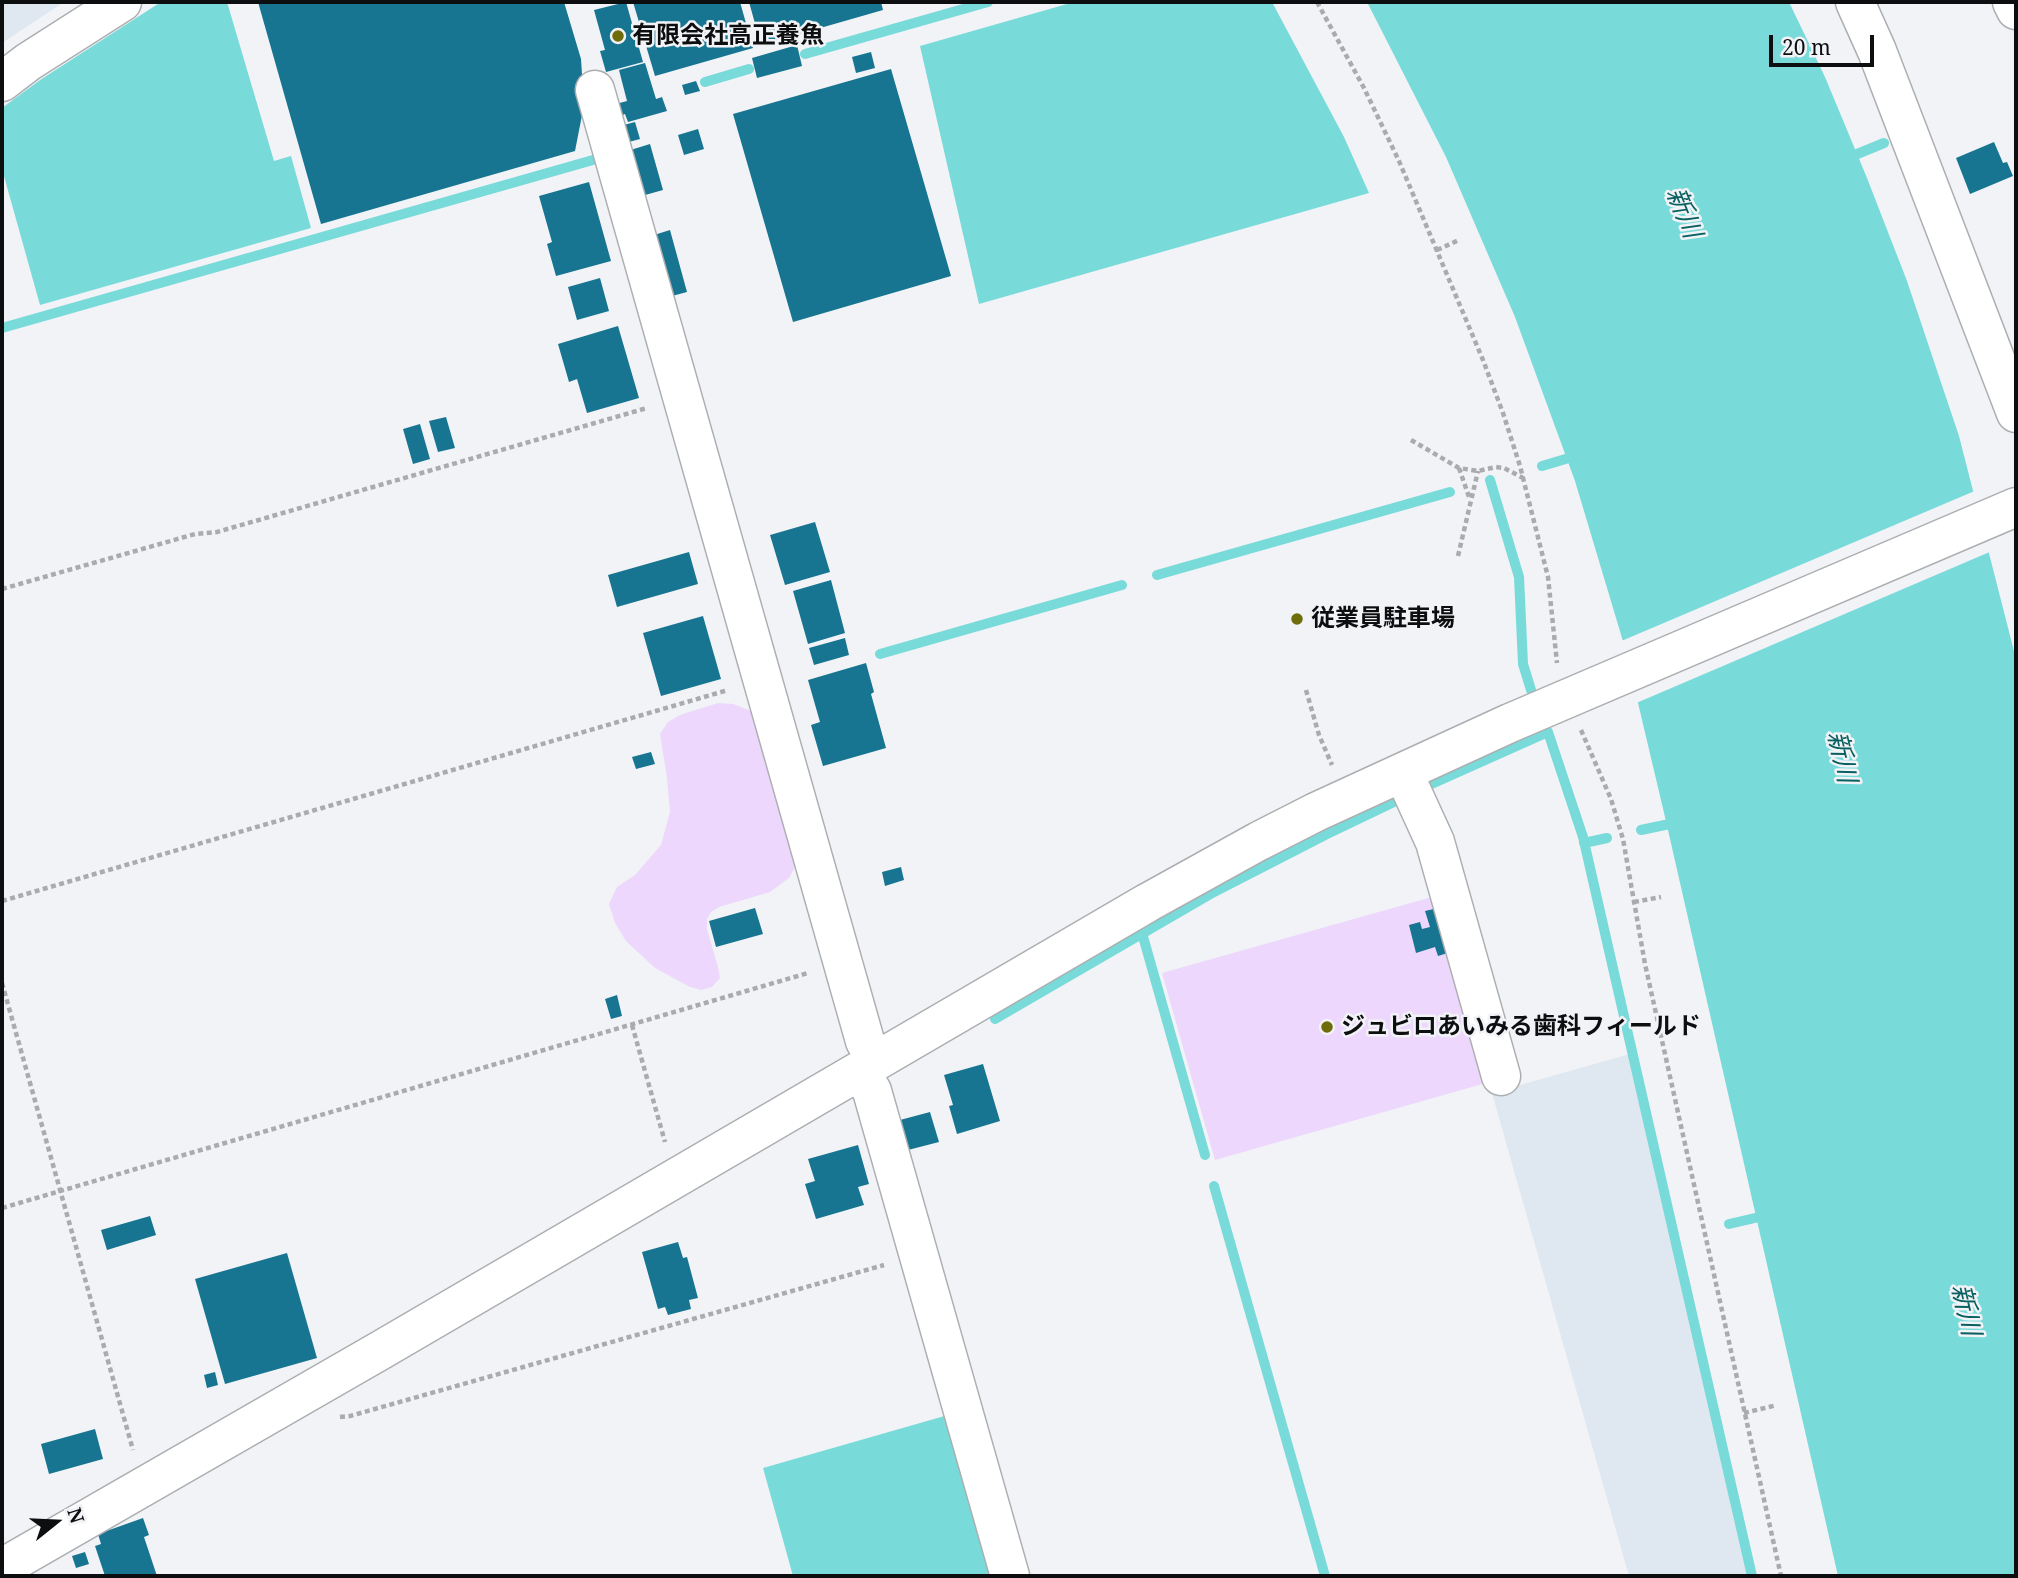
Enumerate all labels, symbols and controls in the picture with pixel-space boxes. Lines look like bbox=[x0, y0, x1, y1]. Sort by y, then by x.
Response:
scale bar bbox=[1773, 21, 1878, 65]
place label: 有限会社高正養魚 bbox=[632, 22, 824, 50]
marker: 有限会社高正養魚 bbox=[610, 28, 626, 44]
text: 20 m bbox=[1782, 33, 1831, 61]
water label: 新川 bbox=[1659, 183, 1707, 243]
place label: 従業員駐車場 bbox=[1311, 605, 1455, 633]
marker: 従業員駐車場 bbox=[1289, 611, 1305, 627]
water label: 新川 bbox=[1820, 728, 1862, 786]
place label: ジュビロあいみる歯科フィールド bbox=[1341, 1013, 1701, 1041]
marker: ジュビロあいみる歯科フィールド bbox=[1319, 1019, 1335, 1035]
water label: 新川 bbox=[1944, 1281, 1986, 1339]
north arrow bbox=[21, 1487, 91, 1557]
text: N bbox=[61, 1504, 91, 1527]

